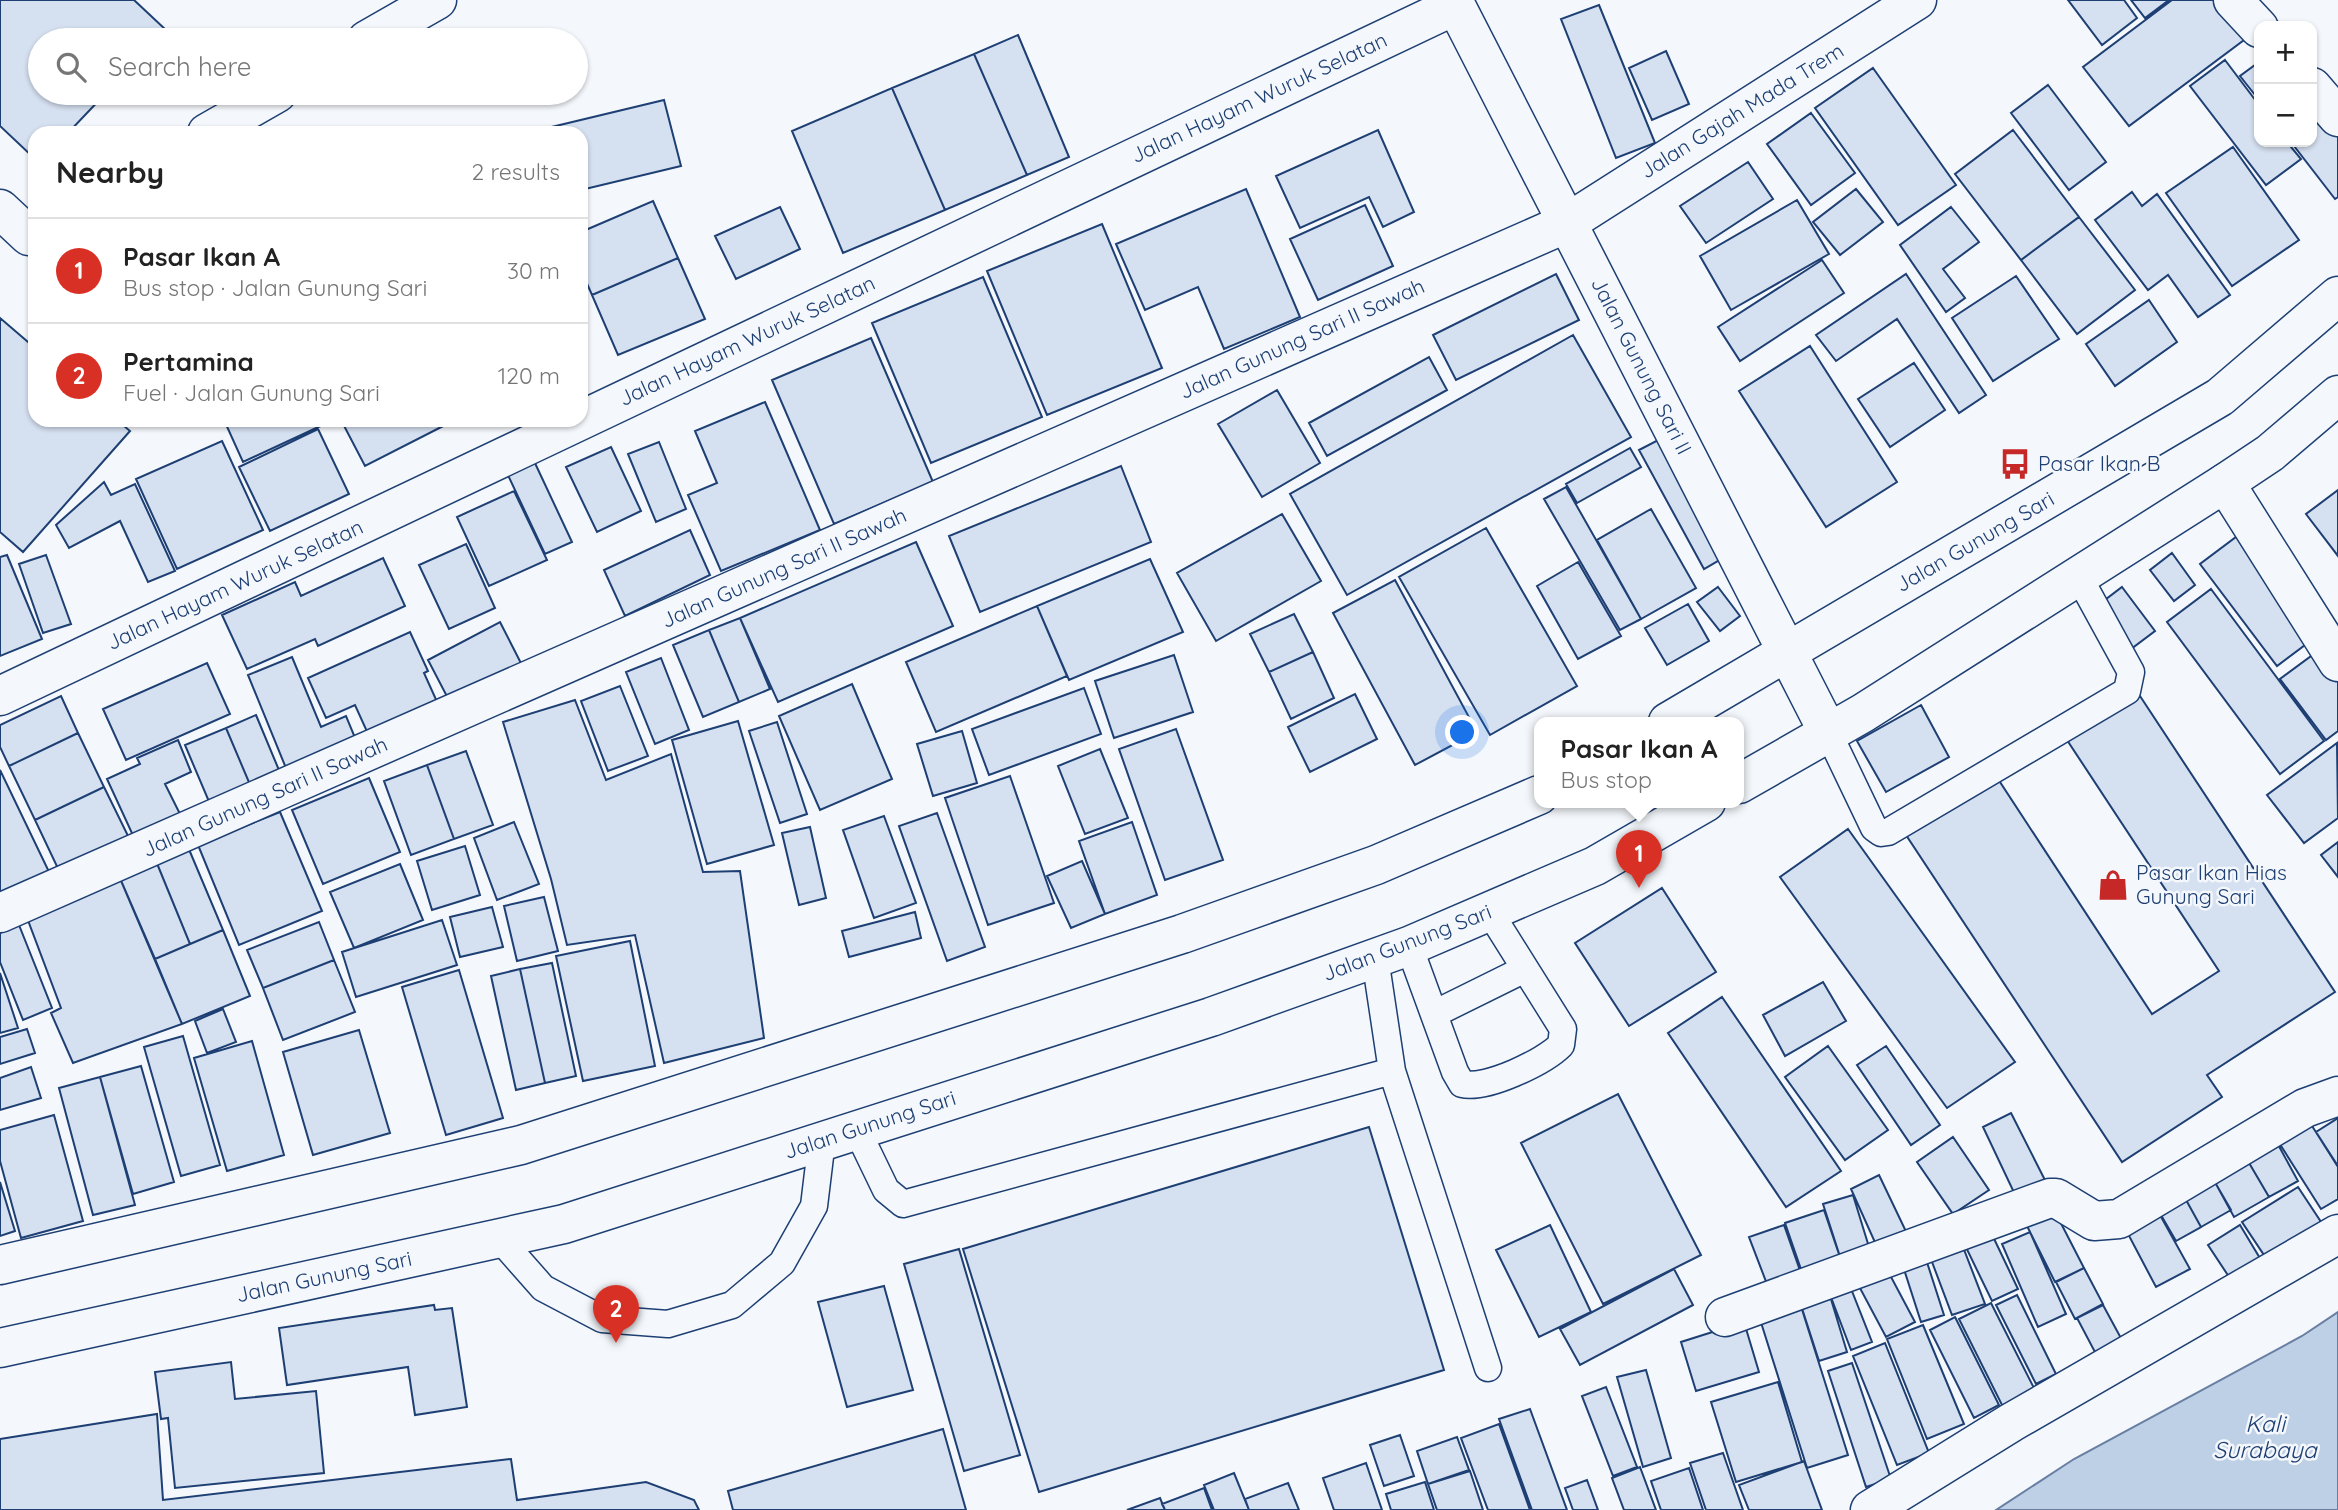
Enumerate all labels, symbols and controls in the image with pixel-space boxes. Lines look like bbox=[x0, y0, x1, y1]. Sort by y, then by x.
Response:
map controls bbox=[2254, 21, 2317, 147]
button: + bbox=[2254, 21, 2317, 84]
street label: Jalan Hayam Wuruk Selatan bbox=[1126, 26, 1391, 168]
search box bbox=[28, 28, 588, 105]
street label: Jalan Gajah Mada Trem bbox=[1635, 37, 1848, 183]
icon: search bbox=[52, 48, 90, 86]
text: Search here bbox=[108, 50, 252, 83]
button: − bbox=[2254, 84, 2317, 147]
text: Nearby bbox=[56, 153, 164, 191]
text: 2 results bbox=[471, 157, 560, 186]
text: Pasar Ikan A bbox=[123, 240, 280, 273]
text: 1 bbox=[75, 256, 83, 285]
text: 30 m bbox=[507, 256, 560, 285]
street label: Jalan Hayam Wuruk Selatan bbox=[614, 269, 879, 411]
street label: Jalan Gunung Sari II Sawah bbox=[1175, 272, 1428, 404]
text: Bus stop · Jalan Gunung Sari bbox=[123, 273, 427, 302]
street label: Jalan Gunung Sari II bbox=[1586, 273, 1698, 458]
text: Pertamina bbox=[123, 345, 254, 378]
text: 2 bbox=[72, 361, 86, 390]
text: 120 m bbox=[498, 361, 560, 390]
text: Fuel · Jalan Gunung Sari bbox=[123, 378, 380, 407]
bus stop icon: Pasar Ikan B bbox=[1998, 447, 2032, 481]
place label: Pasar Ikan B bbox=[2038, 450, 2160, 476]
street label: Jalan Gunung Sari bbox=[1891, 485, 2058, 597]
street label: Jalan Gunung Sari II Sawah bbox=[657, 501, 910, 633]
street label: Jalan Hayam Wuruk Selatan bbox=[102, 513, 367, 655]
your location bbox=[1445, 715, 1479, 749]
popup bbox=[1534, 717, 1744, 808]
street label: Jalan Gunung Sari II Sawah bbox=[138, 730, 391, 862]
text: Pasar Ikan A bbox=[1560, 732, 1718, 765]
text: Bus stop bbox=[1560, 765, 1652, 794]
pin: 1 bbox=[1616, 830, 1662, 888]
place label: Pasar Ikan Hias Gunung Sari bbox=[2136, 859, 2287, 909]
shop icon: Pasar Ikan Hias Gunung Sari bbox=[2096, 868, 2130, 902]
street label: Jalan Gunung Sari bbox=[1318, 898, 1495, 986]
street label: Jalan Gunung Sari bbox=[781, 1084, 959, 1164]
street label: Jalan Gunung Sari bbox=[234, 1245, 414, 1307]
pin: 2 bbox=[593, 1285, 639, 1343]
water label: Kali Surabaya bbox=[2213, 1409, 2318, 1464]

